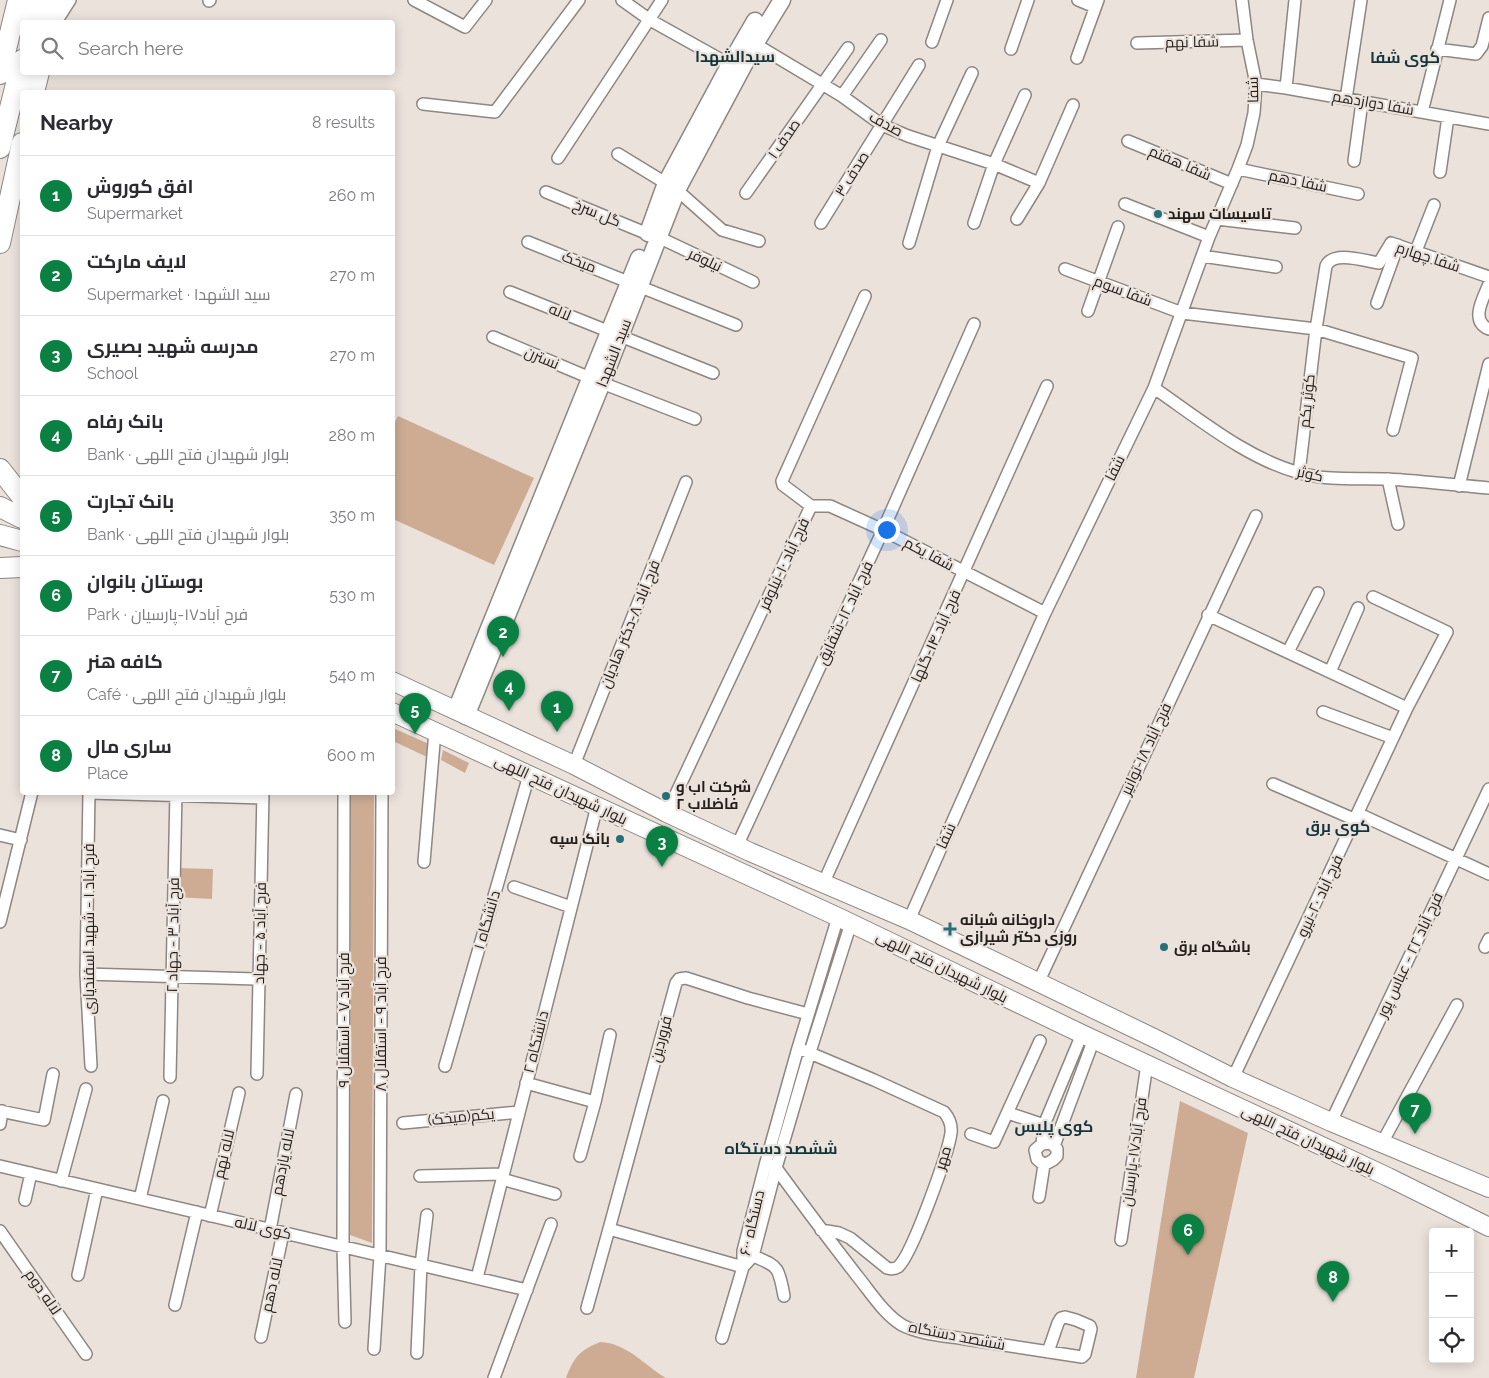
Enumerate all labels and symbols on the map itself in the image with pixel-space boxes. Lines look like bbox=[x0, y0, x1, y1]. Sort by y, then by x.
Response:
street label: شفا نهم bbox=[1165, 33, 1219, 52]
district label: سیدالشهدا bbox=[695, 47, 775, 66]
district label: کوی شفا bbox=[1370, 48, 1440, 67]
street label: شفا bbox=[1244, 77, 1262, 103]
street label: شفا دوازدهم bbox=[1331, 87, 1415, 120]
street label: صدف bbox=[866, 107, 906, 141]
street label: صدف ۱ bbox=[764, 116, 804, 162]
street label: شفا هفتم bbox=[1146, 142, 1214, 185]
street label: صدف ۳ bbox=[831, 148, 873, 200]
street label: شفا دهم bbox=[1267, 166, 1329, 197]
street label: گل سرخ bbox=[570, 195, 623, 233]
place label: تاسیسات سهند bbox=[1168, 205, 1272, 223]
marker: تاسیسات سهند bbox=[1152, 208, 1164, 220]
street label: شفا چهارم bbox=[1393, 238, 1462, 277]
street label: نیلوفر bbox=[684, 244, 725, 276]
street label: میخک bbox=[559, 247, 599, 277]
street label: شفا سوم bbox=[1091, 272, 1155, 311]
street label: لاله bbox=[546, 299, 574, 325]
street label: سید الشهدا bbox=[593, 316, 636, 390]
street label: نسترن bbox=[522, 343, 562, 374]
street label: کوثر یکم bbox=[1295, 373, 1320, 429]
street label: شفا bbox=[1101, 452, 1129, 484]
street label: کوثر bbox=[1294, 462, 1325, 486]
street label: فرح آباد ۱۰-نیلوفر bbox=[754, 515, 815, 615]
your location bbox=[874, 517, 900, 543]
street label: شفا یکم bbox=[900, 533, 957, 576]
street label: فرح آباد ۸-دکتر هادیان bbox=[596, 557, 666, 692]
street label: فرح آباد ۱۲-شقایق bbox=[813, 558, 879, 669]
street label: فرح آباد ۱۴-گلها bbox=[908, 587, 966, 686]
pin: 2 bbox=[487, 616, 519, 657]
pin: 4 bbox=[493, 670, 525, 711]
pin: 1 bbox=[541, 691, 573, 732]
pin: 5 bbox=[399, 693, 431, 734]
street label: فرح آباد ۱۸-توانیر bbox=[1116, 700, 1177, 800]
street label: بلوار شهیدان فتح اللهی bbox=[491, 751, 630, 830]
place label: شرکت اب و فاضلاب ۲ bbox=[676, 778, 751, 813]
marker: شرکت اب و فاضلاب ۲ bbox=[660, 790, 672, 802]
district label: کوی برق bbox=[1306, 817, 1370, 836]
street label: شفا bbox=[932, 820, 960, 852]
pin: 3 bbox=[646, 826, 678, 867]
place label: بانک سپه bbox=[550, 830, 610, 849]
marker: بانک سپه bbox=[614, 833, 626, 845]
street label: فرح آباد ۱ - شهید اسفندیاری bbox=[80, 843, 100, 1015]
street label: فرح آباد ۲۰-نیرو bbox=[1293, 852, 1349, 941]
street label: فرح آباد ۳ - جهاد ۲ bbox=[163, 877, 185, 993]
street label: فرح آباد ۵ - جهاد bbox=[250, 882, 272, 984]
street label: دانشگاه ۱ bbox=[470, 888, 504, 952]
street label: فرح آباد ۲۲ - عباس پور bbox=[1373, 890, 1449, 1022]
place label: داروخانه شبانه روزی دکتر شیرازی bbox=[960, 911, 1077, 946]
marker: داروخانه شبانه روزی دکتر شیرازی bbox=[944, 923, 956, 935]
street label: بلوار شهیدان فتح اللهی bbox=[872, 927, 1011, 1009]
place label: باشگاه برق bbox=[1174, 938, 1251, 956]
marker: باشگاه برق bbox=[1158, 941, 1170, 953]
street label: فرح آباد ۷ - استقلال ۹ bbox=[335, 952, 355, 1088]
street label: فرح آباد ۹ - استقلال ۸ bbox=[372, 956, 392, 1092]
street label: دانشگاه ۲ bbox=[520, 1009, 552, 1075]
street label: فروردین bbox=[646, 1014, 677, 1065]
pin: 7 bbox=[1399, 1093, 1431, 1134]
street label: فرح آباد۱۷-پارسیان bbox=[1117, 1096, 1153, 1208]
street label: بلوار شهیدان فتح اللهی bbox=[1238, 1101, 1377, 1180]
street label: یکم(میخک) bbox=[427, 1105, 495, 1130]
district label: کوی پلیس bbox=[1015, 1117, 1093, 1138]
street label: لاله یازدهم bbox=[268, 1127, 299, 1197]
street label: لاله نهم bbox=[210, 1128, 239, 1181]
district label: ششصد دستگاه bbox=[724, 1139, 838, 1158]
street label: مهر bbox=[931, 1144, 956, 1173]
street label: ۶۰۰ دستگاه bbox=[736, 1189, 768, 1257]
street label: کوی لاله bbox=[233, 1213, 293, 1244]
pin: 6 bbox=[1172, 1214, 1204, 1255]
street label: لاله دهم bbox=[257, 1256, 288, 1314]
pin: 8 bbox=[1317, 1261, 1349, 1302]
street label: لاله دوم bbox=[20, 1266, 65, 1319]
street label: ششصد دستگاه bbox=[907, 1318, 1007, 1354]

